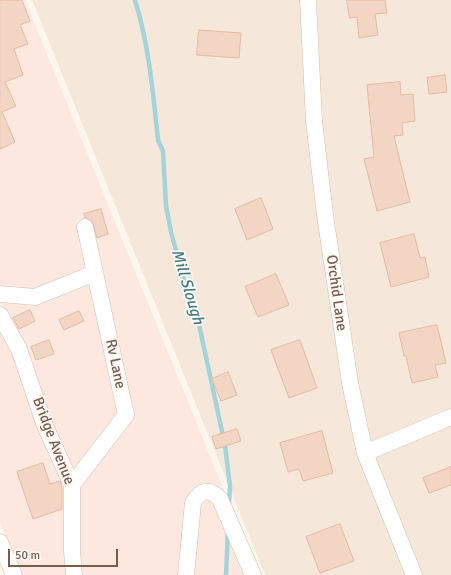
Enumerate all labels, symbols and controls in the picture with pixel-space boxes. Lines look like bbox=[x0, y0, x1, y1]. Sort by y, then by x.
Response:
water label: Mill Slough bbox=[166, 247, 208, 327]
street label: Orchid Lane bbox=[322, 254, 350, 332]
street label: Rv Lane bbox=[101, 338, 129, 390]
street label: Bridge Avenue bbox=[28, 395, 78, 487]
scale bar bbox=[10, 541, 120, 567]
text: 50 m bbox=[15, 548, 40, 563]

